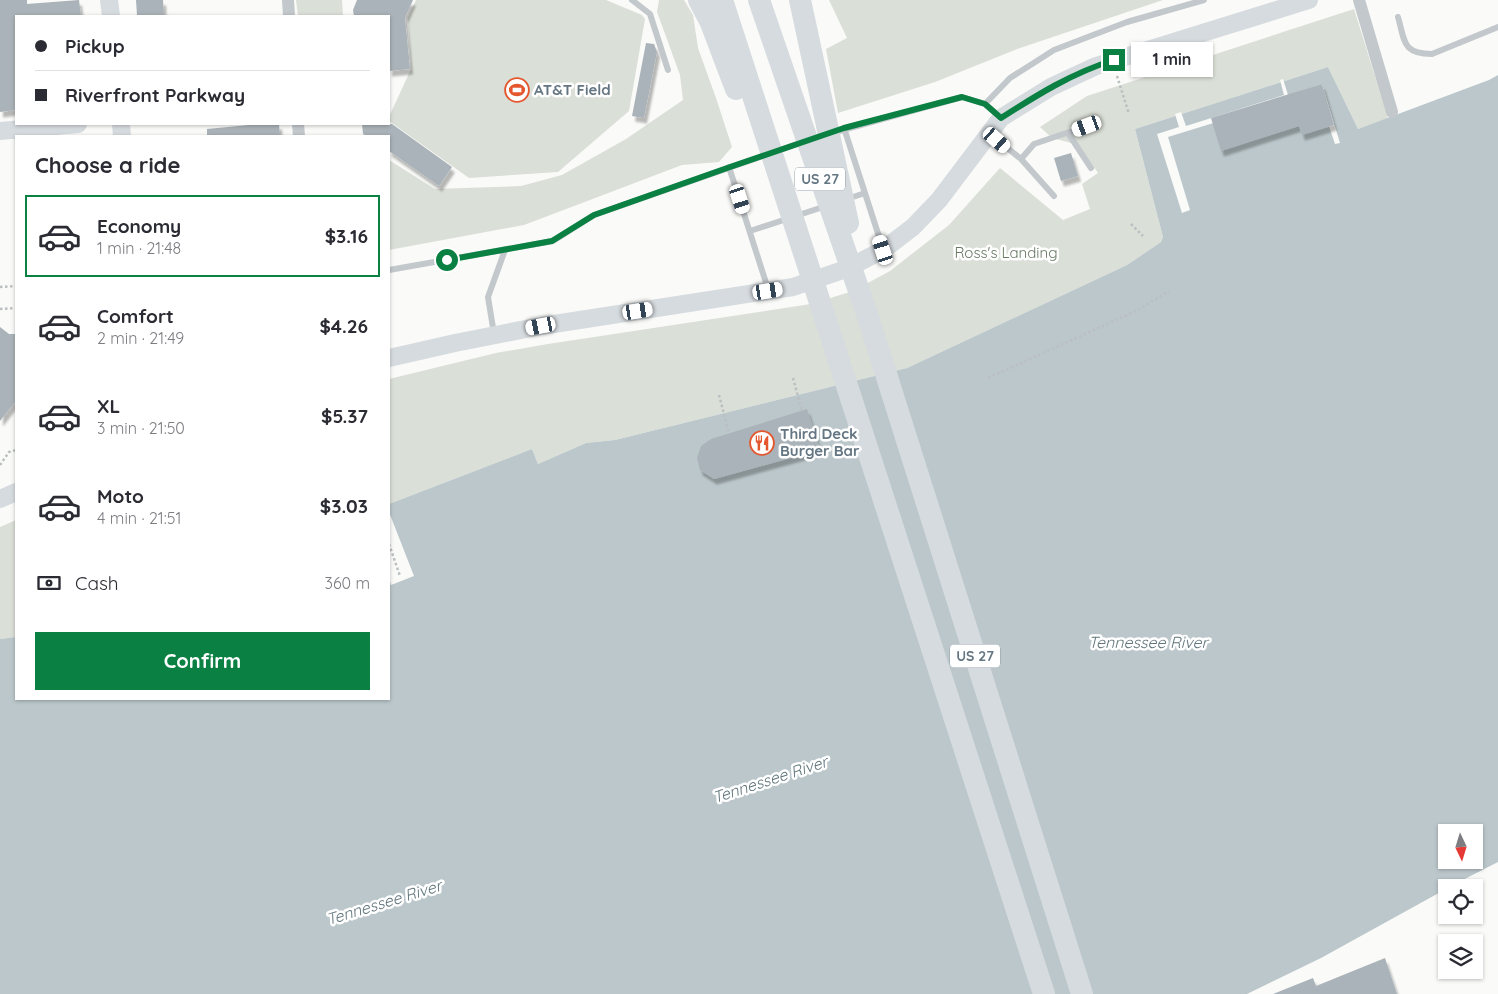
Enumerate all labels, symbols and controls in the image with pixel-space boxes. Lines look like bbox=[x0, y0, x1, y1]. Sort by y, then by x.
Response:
text: Pickup bbox=[65, 34, 125, 58]
callout: 1 min bbox=[1132, 42, 1214, 78]
route end bbox=[1103, 49, 1125, 71]
text: 1 min bbox=[1153, 49, 1191, 69]
sports icon: AT&T Field bbox=[504, 77, 530, 103]
place label: AT&T Field bbox=[534, 80, 611, 99]
text: Riverfront Parkway bbox=[65, 83, 245, 107]
car bbox=[1070, 114, 1103, 138]
car bbox=[980, 124, 1013, 156]
text: Choose a ride bbox=[35, 151, 180, 179]
road number: US 27 bbox=[795, 168, 845, 190]
car bbox=[728, 182, 751, 216]
icon: car bbox=[37, 214, 82, 259]
text: Economy bbox=[97, 214, 181, 238]
text: $3.16 bbox=[325, 224, 368, 248]
car bbox=[871, 233, 894, 267]
text: 1 min · 21:48 bbox=[97, 238, 181, 258]
park label: Ross's Landing bbox=[954, 243, 1058, 262]
route start bbox=[436, 249, 458, 271]
car bbox=[752, 281, 783, 301]
car bbox=[622, 301, 653, 321]
icon: car bbox=[37, 304, 82, 349]
text: Comfort bbox=[97, 304, 174, 328]
text: $4.26 bbox=[319, 314, 368, 338]
car bbox=[524, 316, 557, 336]
text: 2 min · 21:49 bbox=[97, 328, 184, 348]
icon: car bbox=[37, 394, 82, 439]
text: XL bbox=[97, 394, 120, 418]
text: $5.37 bbox=[321, 404, 368, 428]
text: 3 min · 21:50 bbox=[97, 418, 185, 438]
place label: Third Deck Burger Bar bbox=[780, 424, 860, 460]
restaurant icon: Third Deck Burger Bar bbox=[749, 430, 775, 456]
icon: car bbox=[37, 484, 82, 529]
text: Moto bbox=[97, 484, 144, 508]
text: $3.03 bbox=[320, 494, 368, 518]
text: 4 min · 21:51 bbox=[97, 508, 181, 528]
icon: cash bbox=[35, 569, 63, 597]
text: Cash bbox=[75, 571, 119, 595]
text: 360 m bbox=[325, 573, 370, 593]
button: Confirm bbox=[35, 632, 370, 690]
water label: Tennessee River bbox=[1088, 632, 1210, 652]
road number: US 27 bbox=[950, 644, 1000, 668]
water label: Tennessee River bbox=[710, 750, 832, 807]
north arrow bbox=[1438, 824, 1482, 869]
map controls bbox=[1438, 824, 1483, 979]
water label: Tennessee River bbox=[324, 874, 446, 929]
button: locate bbox=[1438, 879, 1483, 924]
button: layers bbox=[1438, 934, 1483, 979]

